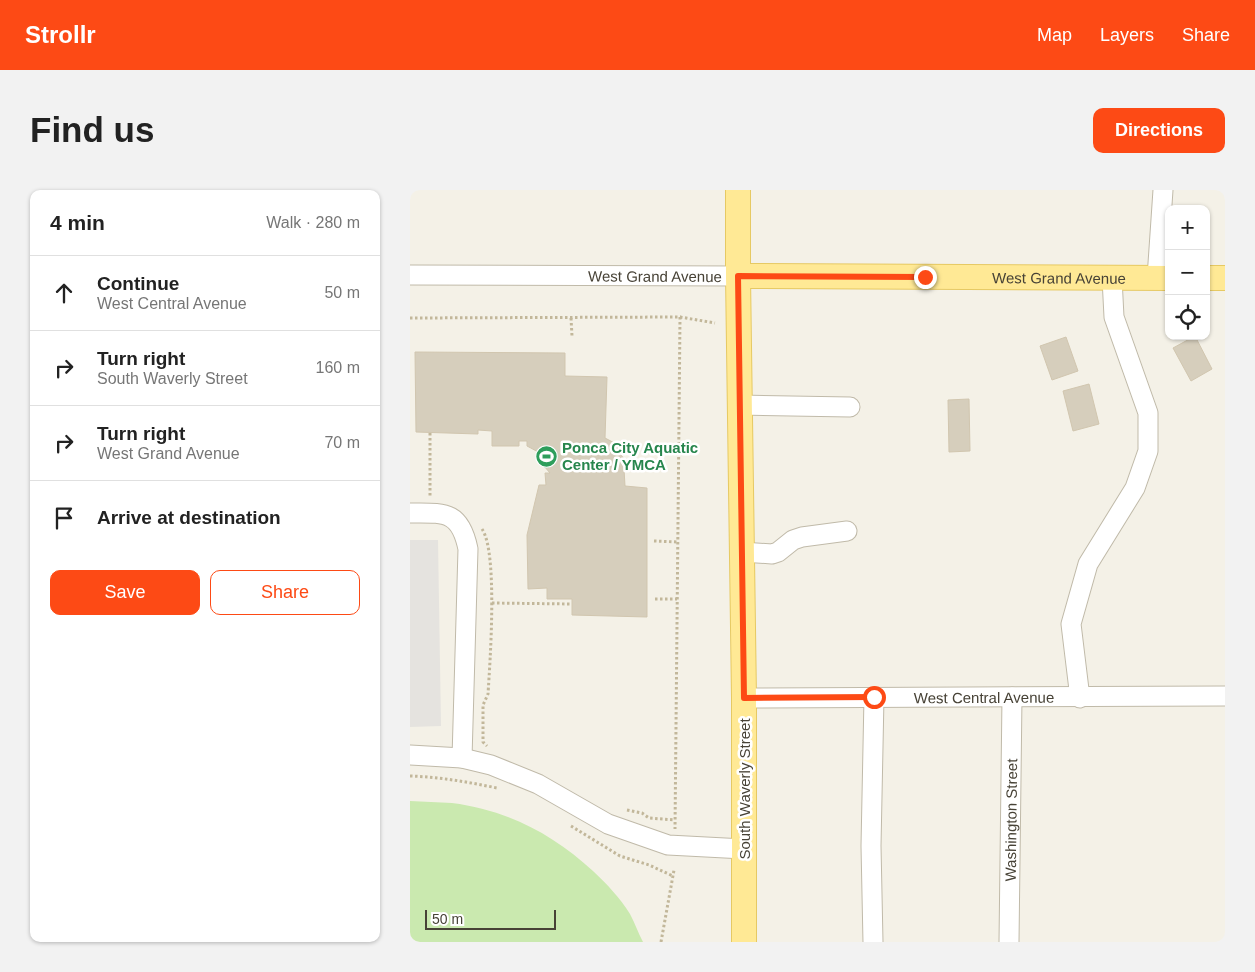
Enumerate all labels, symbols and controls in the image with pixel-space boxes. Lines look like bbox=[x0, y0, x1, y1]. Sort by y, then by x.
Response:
text: Strollr bbox=[25, 21, 96, 48]
text: Map bbox=[1037, 25, 1072, 45]
text: Layers bbox=[1100, 25, 1154, 45]
text: Share bbox=[1182, 25, 1230, 45]
button: Directions bbox=[1093, 108, 1225, 153]
text: Find us bbox=[30, 110, 154, 149]
map controls bbox=[1165, 205, 1210, 340]
button: + bbox=[1165, 205, 1210, 250]
text: 4 min bbox=[50, 211, 105, 234]
text: Walk · 280 m bbox=[266, 214, 360, 231]
button: − bbox=[1165, 250, 1210, 295]
route end bbox=[914, 266, 937, 289]
street label: West Grand Avenue bbox=[588, 267, 722, 284]
street label: West Grand Avenue bbox=[992, 269, 1126, 286]
text: Continue bbox=[97, 273, 179, 294]
icon: ahead bbox=[50, 279, 78, 307]
text: 50 m bbox=[324, 284, 360, 301]
text: West Central Avenue bbox=[97, 295, 247, 312]
button: locate bbox=[1165, 295, 1210, 340]
text: Turn right bbox=[97, 348, 185, 369]
icon: right bbox=[50, 354, 78, 382]
text: 160 m bbox=[316, 359, 360, 376]
text: South Waverly Street bbox=[97, 370, 248, 387]
text: Turn right bbox=[97, 423, 185, 444]
icon: right bbox=[50, 429, 78, 457]
text: 70 m bbox=[324, 434, 360, 451]
place label: Ponca City Aquatic Center / YMCA bbox=[562, 439, 698, 473]
sports icon: Ponca City Aquatic Center / YMCA bbox=[534, 444, 558, 468]
text: West Grand Avenue bbox=[97, 445, 240, 462]
icon: arrive bbox=[50, 504, 78, 532]
text: Arrive at destination bbox=[97, 507, 281, 528]
button: Save bbox=[50, 570, 200, 615]
button: Share bbox=[210, 570, 360, 615]
route start bbox=[863, 686, 886, 709]
street label: West Central Avenue bbox=[914, 688, 1054, 706]
street label: South Waverly Street bbox=[736, 718, 753, 860]
street label: Washington Street bbox=[1001, 758, 1020, 882]
scale bar bbox=[425, 907, 556, 930]
text: 50 m bbox=[432, 911, 463, 927]

